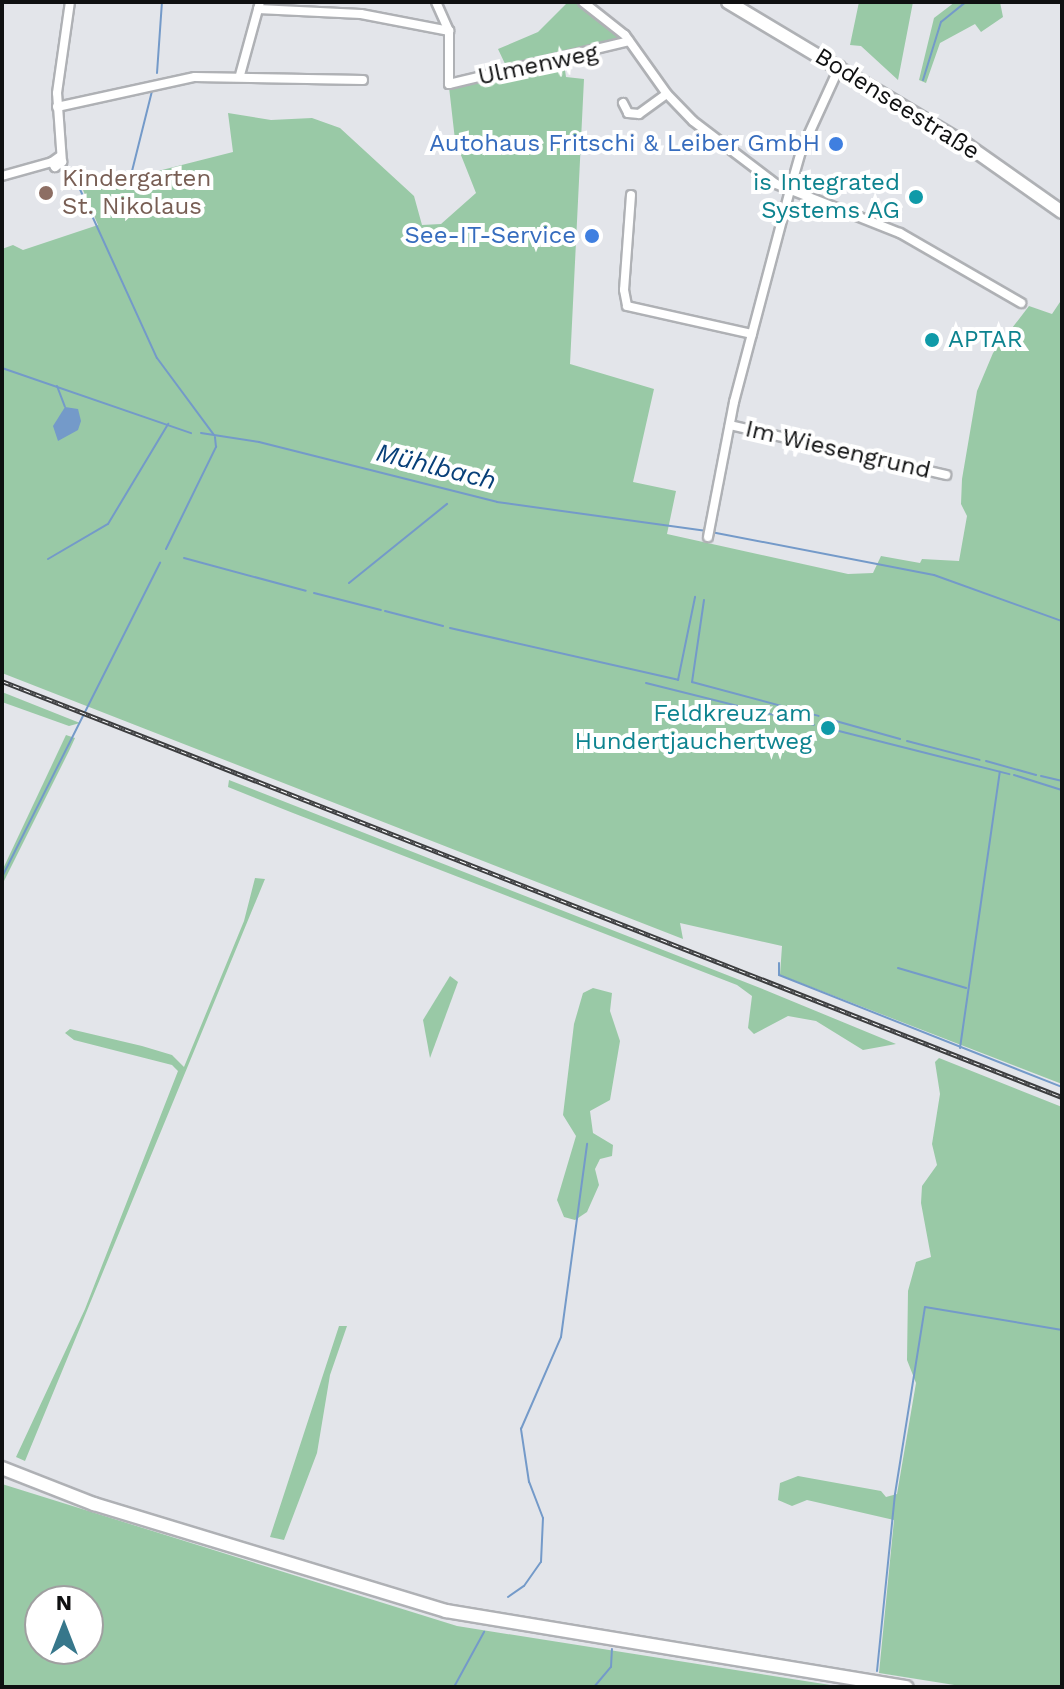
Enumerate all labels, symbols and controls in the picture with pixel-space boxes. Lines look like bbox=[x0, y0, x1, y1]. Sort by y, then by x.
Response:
street label: Ulmenweg bbox=[475, 38, 601, 92]
street label: Bodenseestraße bbox=[809, 42, 985, 166]
place label: Autohaus Fritschi & Leiber GmbH bbox=[429, 130, 820, 158]
marker: Autohaus Fritschi & Leiber GmbH bbox=[827, 135, 845, 153]
place label: Kindergarten St. Nikolaus bbox=[62, 165, 211, 221]
place label: is Integrated Systems AG bbox=[753, 169, 900, 225]
marker: Kindergarten St. Nikolaus bbox=[37, 184, 55, 202]
marker: is Integrated Systems AG bbox=[907, 188, 925, 206]
place label: See-IT-Service bbox=[404, 222, 576, 250]
marker: See-IT-Service bbox=[583, 227, 601, 245]
place label: APTAR bbox=[948, 326, 1023, 354]
marker: APTAR bbox=[923, 331, 941, 349]
street label: Im Wiesengrund bbox=[742, 415, 934, 485]
water label: Mühlbach bbox=[373, 437, 499, 497]
place label: Feldkreuz am Hundertjauchertweg bbox=[575, 700, 812, 756]
marker: Feldkreuz am Hundertjauchertweg bbox=[819, 719, 837, 737]
north arrow bbox=[24, 1585, 104, 1665]
text: N bbox=[56, 1590, 72, 1615]

